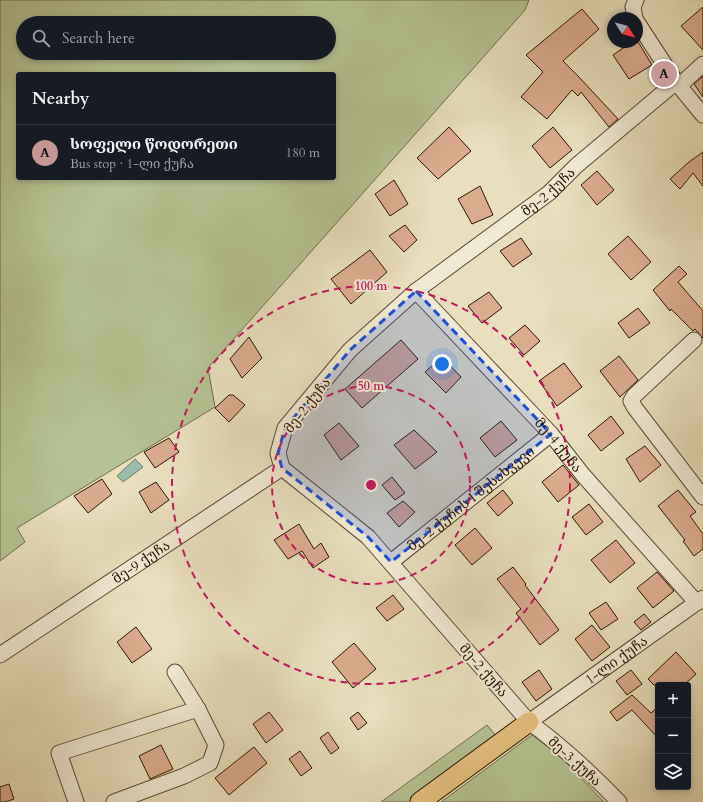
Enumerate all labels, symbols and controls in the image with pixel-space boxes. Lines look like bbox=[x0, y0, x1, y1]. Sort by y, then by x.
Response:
north arrow bbox=[607, 12, 643, 48]
search box bbox=[16, 16, 336, 60]
icon: search bbox=[30, 27, 52, 49]
text: Search here bbox=[62, 28, 135, 48]
pin: A bbox=[651, 59, 677, 89]
text: Nearby bbox=[32, 87, 89, 110]
text: სოფელი წოდორეთი bbox=[70, 134, 238, 154]
text: A bbox=[40, 144, 50, 162]
text: 180 m bbox=[286, 144, 320, 162]
text: Bus stop · 1-ლი ქუჩა bbox=[70, 155, 194, 173]
street label: მე-2 ქუჩა bbox=[517, 163, 579, 220]
text: 100 m bbox=[355, 278, 388, 294]
your location bbox=[432, 354, 452, 374]
street label: მე-2 ქუჩა bbox=[280, 374, 335, 437]
text: 50 m bbox=[358, 378, 385, 394]
street label: მე-4 ქუჩა bbox=[530, 414, 587, 477]
street label: მე-2 ქუჩის I შესახვევი bbox=[403, 442, 539, 555]
centre of rings bbox=[364, 478, 378, 492]
street label: მე-9 ქუჩა bbox=[109, 536, 174, 588]
street label: 1-ლი ქუჩა bbox=[581, 631, 652, 689]
street label: მე-2 ქუჩა bbox=[455, 639, 512, 701]
map controls bbox=[655, 682, 691, 790]
button: + bbox=[655, 682, 691, 718]
button: − bbox=[655, 718, 691, 754]
street label: მე-3 ქუჩა bbox=[544, 732, 605, 790]
button: layers bbox=[655, 754, 691, 790]

